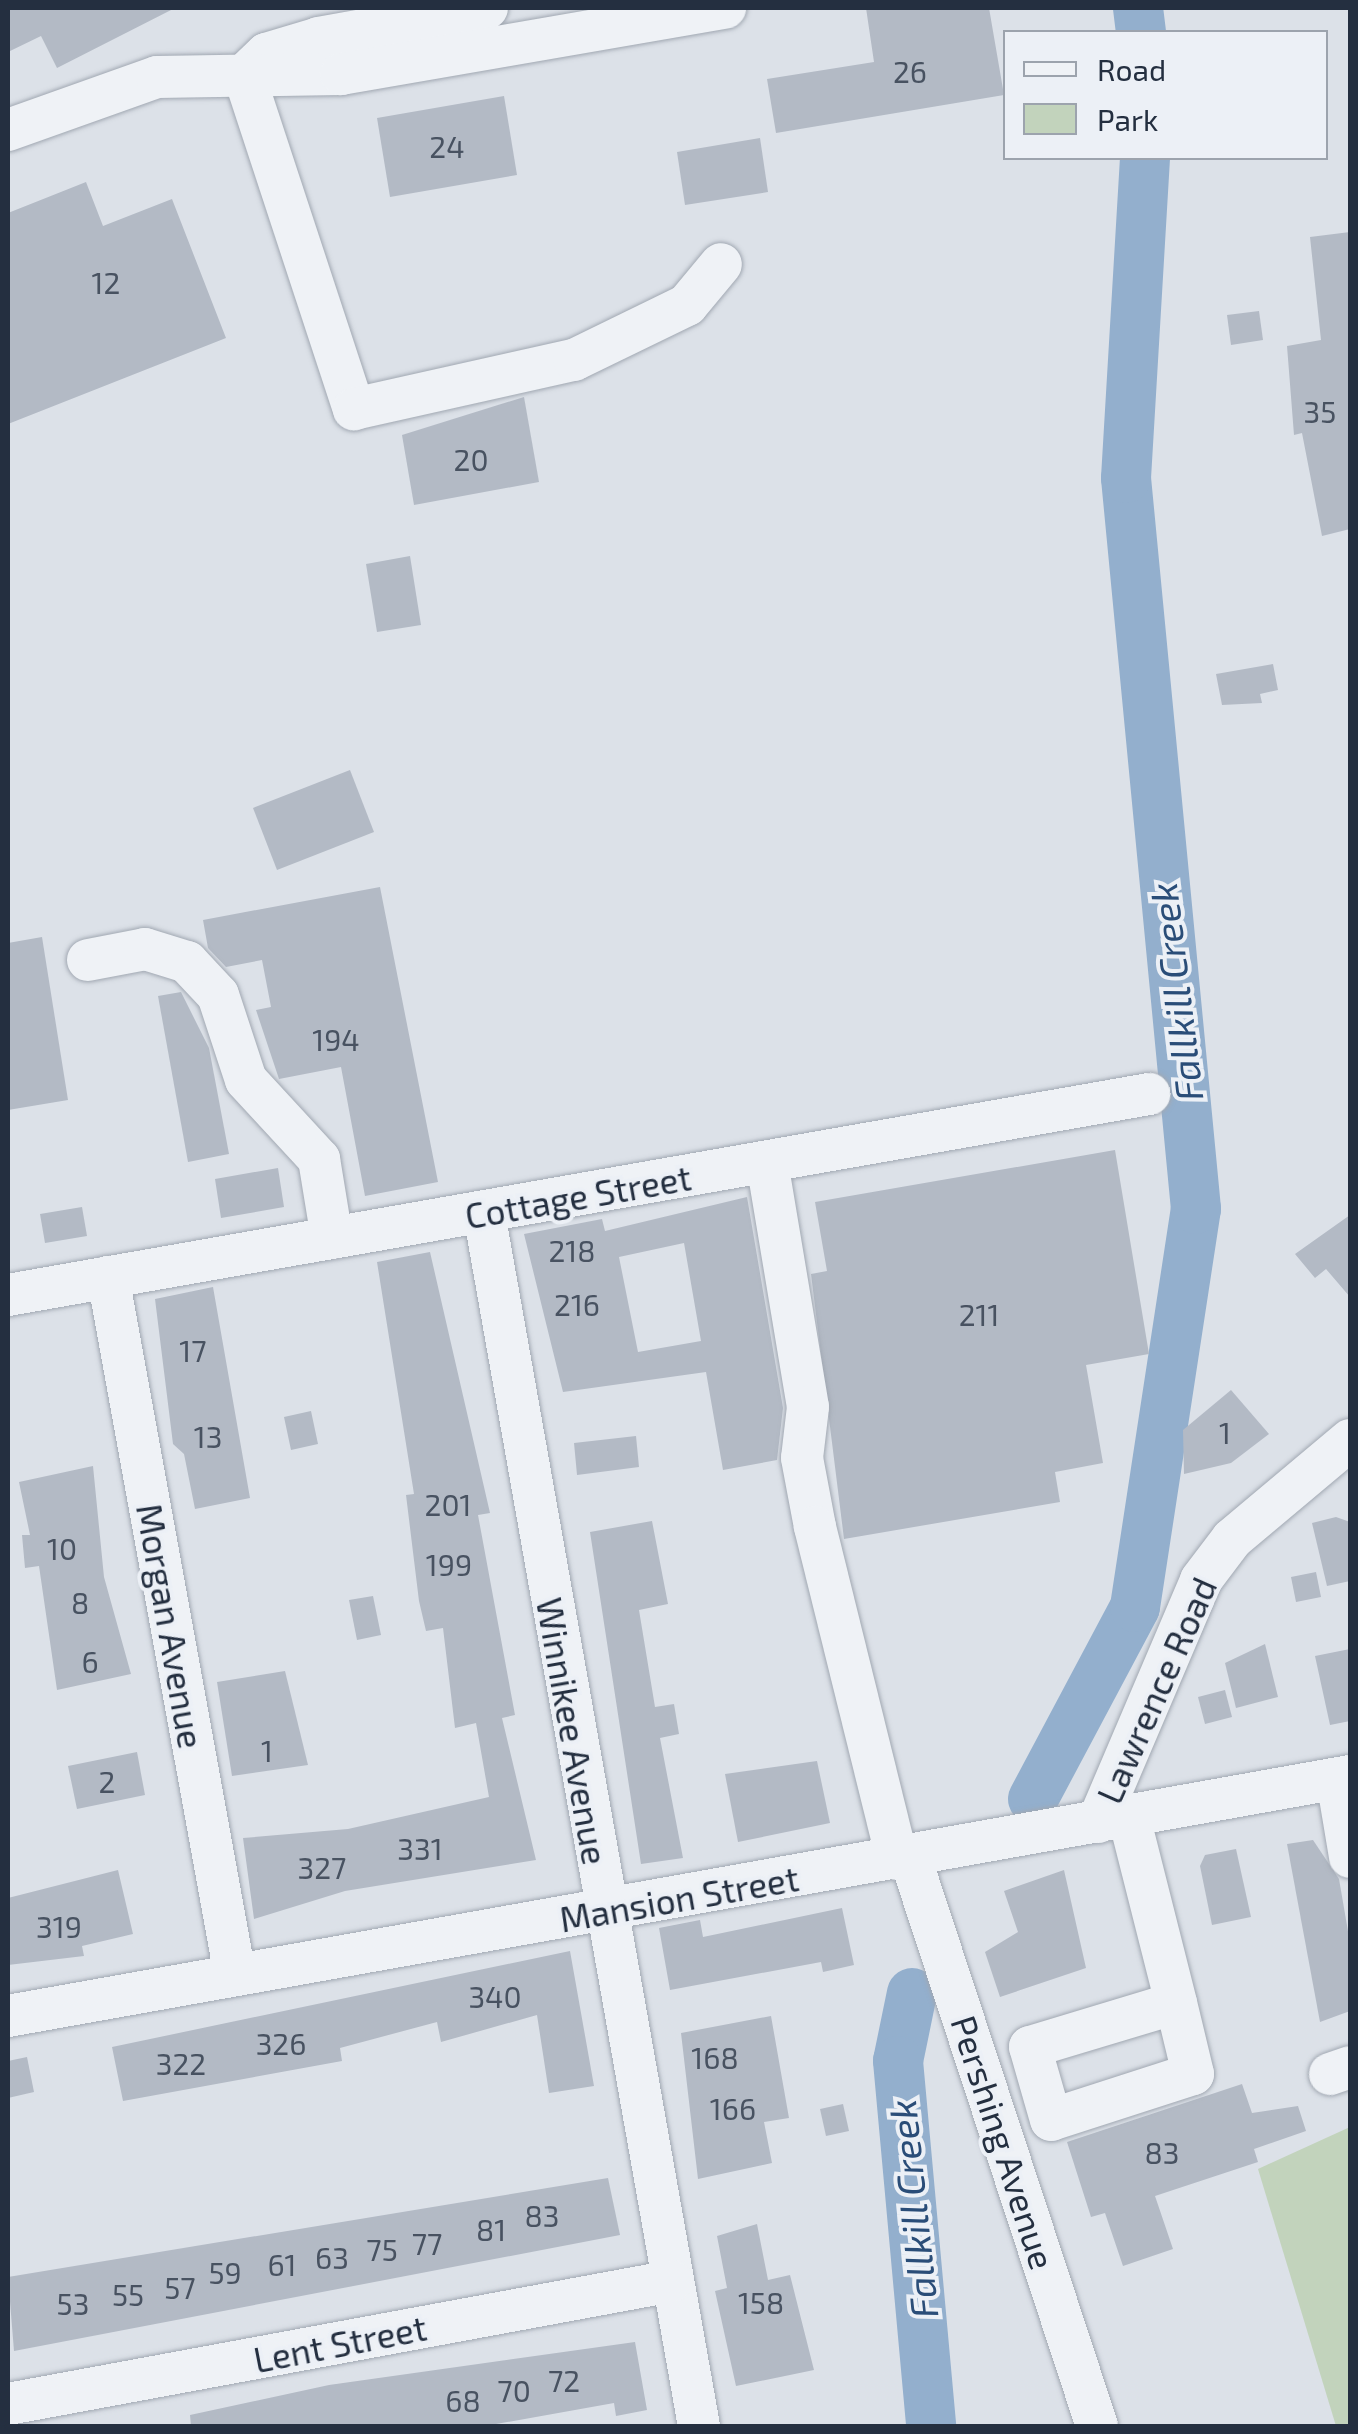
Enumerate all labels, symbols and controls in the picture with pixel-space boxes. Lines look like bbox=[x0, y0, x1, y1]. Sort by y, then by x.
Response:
legend bbox=[1003, 30, 1328, 160]
text: Road bbox=[1097, 51, 1166, 87]
house number: 26 bbox=[893, 53, 927, 89]
text: Park bbox=[1097, 101, 1158, 137]
house number: 24 bbox=[429, 128, 465, 164]
house number: 12 bbox=[92, 264, 120, 300]
house number: 35 bbox=[1304, 393, 1336, 429]
house number: 20 bbox=[454, 441, 488, 477]
water label: Fallkill Creek bbox=[1140, 880, 1212, 1104]
house number: 194 bbox=[312, 1021, 360, 1057]
street label: Cottage Street bbox=[462, 1155, 694, 1237]
house number: 218 bbox=[548, 1232, 596, 1268]
house number: 216 bbox=[554, 1286, 600, 1322]
house number: 211 bbox=[959, 1296, 999, 1332]
house number: 17 bbox=[179, 1332, 207, 1368]
house number: 1 bbox=[1219, 1414, 1231, 1450]
house number: 13 bbox=[194, 1418, 222, 1454]
house number: 201 bbox=[425, 1486, 471, 1522]
street label: Morgan Avenue bbox=[129, 1500, 213, 1752]
house number: 10 bbox=[47, 1530, 77, 1566]
house number: 199 bbox=[426, 1546, 472, 1582]
street label: Lawrence Road bbox=[1087, 1571, 1225, 1809]
house number: 8 bbox=[71, 1584, 89, 1620]
street label: Winnikee Avenue bbox=[529, 1594, 617, 1868]
house number: 6 bbox=[81, 1643, 99, 1679]
house number: 1 bbox=[261, 1732, 273, 1768]
house number: 2 bbox=[99, 1763, 115, 1799]
house number: 331 bbox=[397, 1830, 443, 1866]
house number: 327 bbox=[298, 1849, 346, 1885]
street label: Mansion Street bbox=[556, 1856, 802, 1940]
house number: 319 bbox=[36, 1908, 82, 1944]
house number: 340 bbox=[468, 1978, 522, 2014]
street label: Pershing Avenue bbox=[943, 2009, 1065, 2275]
house number: 326 bbox=[256, 2025, 306, 2061]
house number: 168 bbox=[691, 2039, 739, 2075]
house number: 322 bbox=[156, 2045, 206, 2081]
house number: 166 bbox=[710, 2090, 756, 2126]
water label: Fallkill Creek bbox=[879, 2097, 947, 2321]
house number: 83 bbox=[1145, 2134, 1179, 2170]
house number: 83 bbox=[525, 2197, 559, 2233]
house number: 81 bbox=[476, 2211, 506, 2247]
house number: 77 bbox=[412, 2225, 442, 2261]
house number: 75 bbox=[366, 2231, 398, 2267]
house number: 63 bbox=[315, 2239, 349, 2275]
house number: 61 bbox=[267, 2246, 297, 2282]
house number: 59 bbox=[208, 2254, 242, 2290]
house number: 57 bbox=[164, 2269, 196, 2305]
house number: 55 bbox=[112, 2276, 144, 2312]
house number: 158 bbox=[738, 2284, 784, 2320]
house number: 53 bbox=[57, 2285, 89, 2321]
street label: Lent Street bbox=[250, 2306, 430, 2380]
house number: 72 bbox=[548, 2362, 580, 2398]
house number: 70 bbox=[497, 2372, 531, 2408]
house number: 68 bbox=[445, 2382, 481, 2418]

